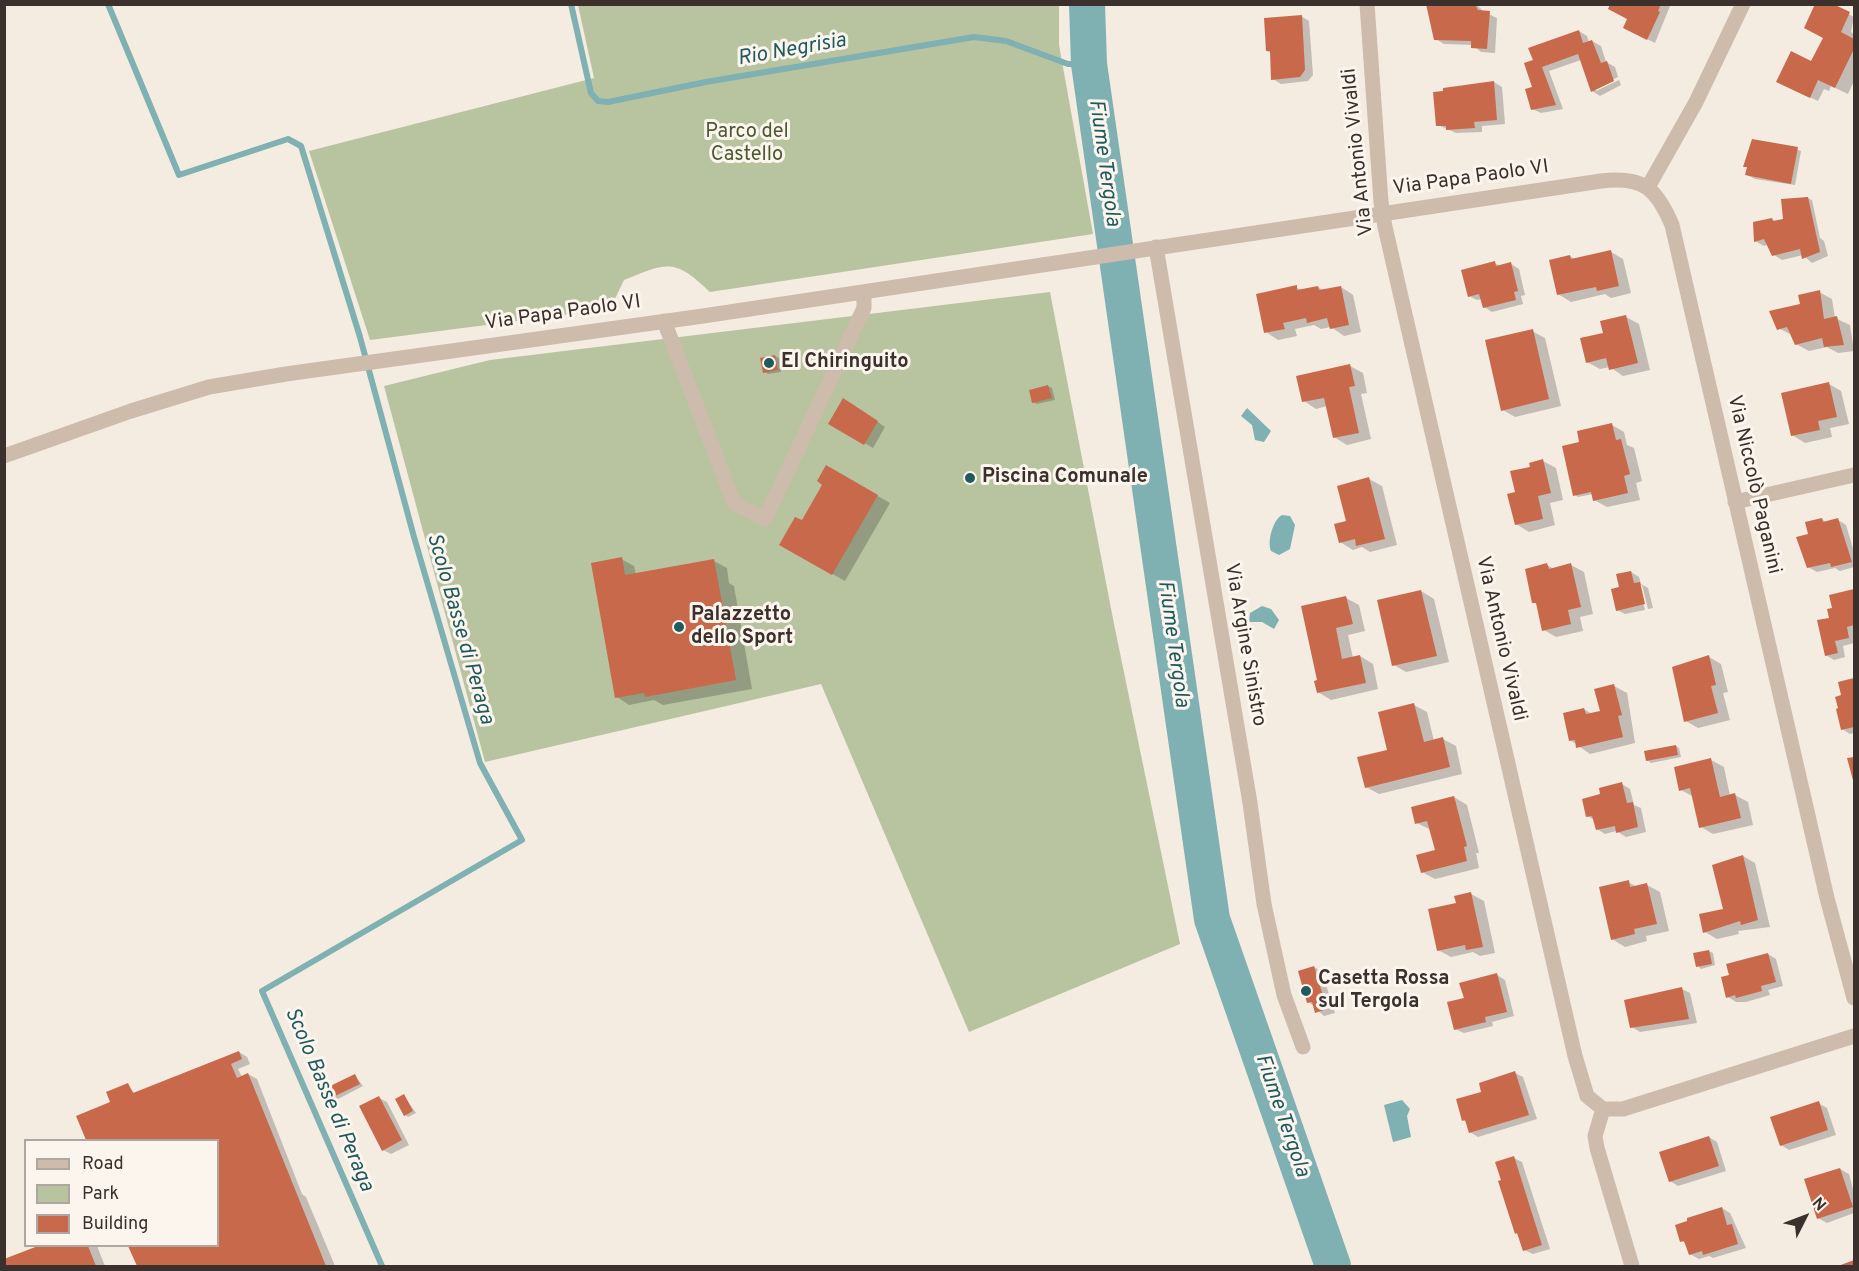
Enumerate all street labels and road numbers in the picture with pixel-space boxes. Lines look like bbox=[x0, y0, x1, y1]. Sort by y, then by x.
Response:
street label: Via Antonio Vivaldi bbox=[1338, 67, 1380, 237]
street label: Via Papa Paolo VI bbox=[1392, 156, 1550, 202]
street label: Via Papa Paolo VI bbox=[484, 291, 642, 337]
street label: Via Niccolò Paganini bbox=[1721, 393, 1785, 577]
street label: Via Antonio Vivaldi bbox=[1469, 554, 1531, 724]
street label: Via Argine Sinistro bbox=[1218, 562, 1270, 728]

